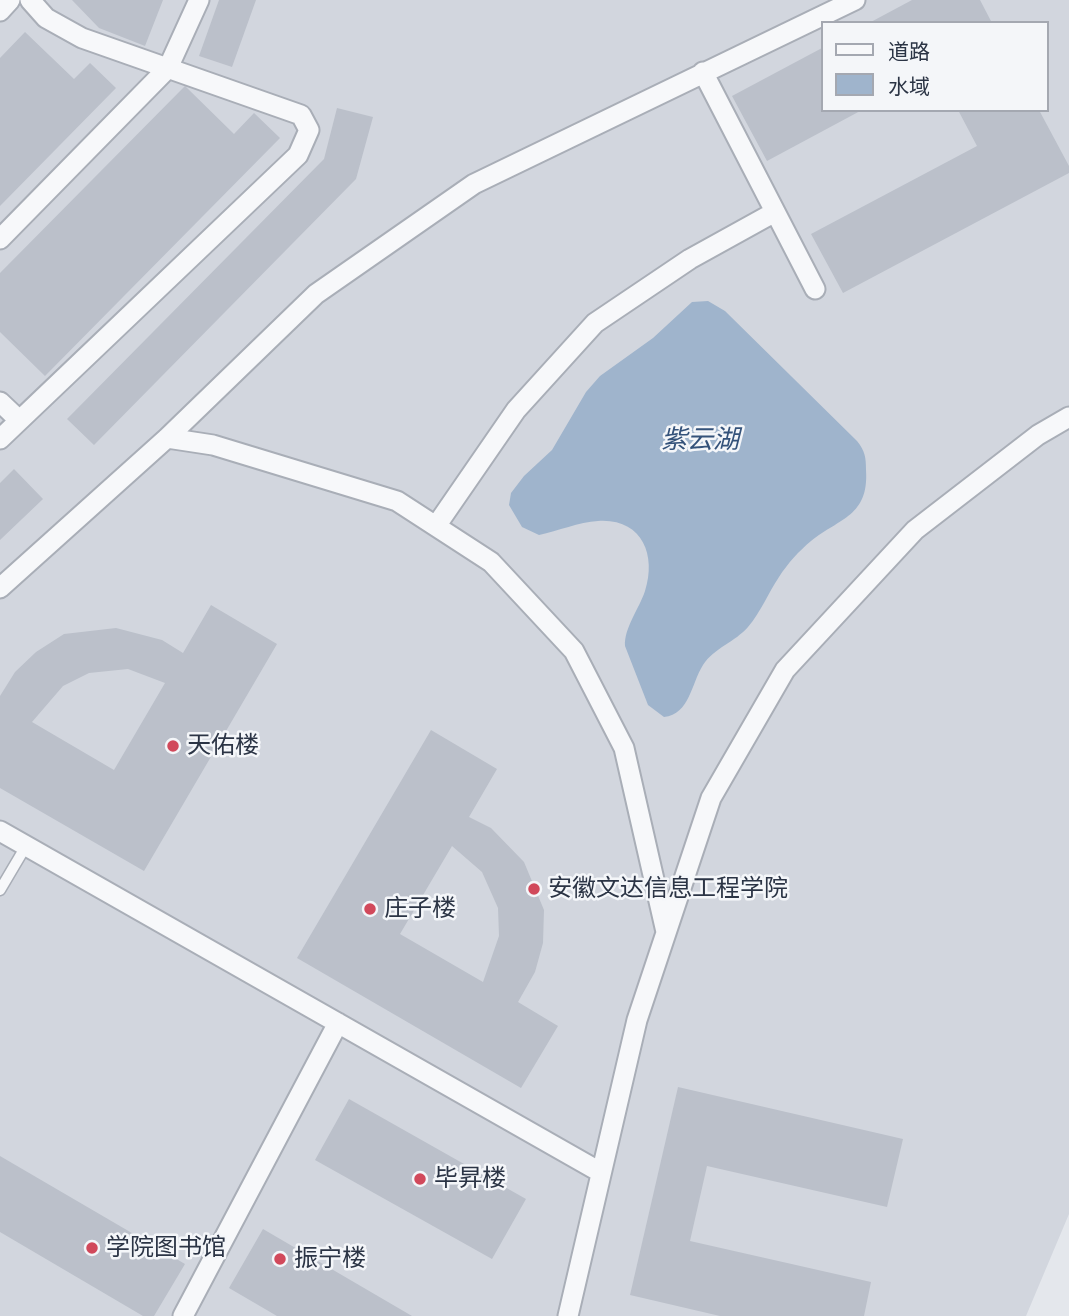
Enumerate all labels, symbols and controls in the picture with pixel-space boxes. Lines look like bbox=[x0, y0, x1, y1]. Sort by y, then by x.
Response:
legend bbox=[820, 21, 1048, 112]
text: 道路 bbox=[888, 38, 930, 65]
text: 水域 bbox=[888, 73, 930, 100]
water label: 紫云湖 bbox=[661, 425, 739, 457]
place label: 天佑楼 bbox=[187, 732, 259, 760]
marker: 天佑楼 bbox=[165, 738, 181, 754]
place label: 安徽文达信息工程学院 bbox=[548, 875, 788, 903]
marker: 安徽文达信息工程学院 bbox=[526, 881, 542, 897]
place label: 庄子楼 bbox=[384, 895, 456, 923]
marker: 庄子楼 bbox=[362, 901, 378, 917]
place label: 毕昇楼 bbox=[434, 1165, 506, 1193]
marker: 毕昇楼 bbox=[412, 1171, 428, 1187]
place label: 学院图书馆 bbox=[106, 1234, 226, 1262]
marker: 学院图书馆 bbox=[84, 1240, 100, 1256]
place label: 振宁楼 bbox=[294, 1245, 366, 1273]
marker: 振宁楼 bbox=[272, 1251, 288, 1267]

